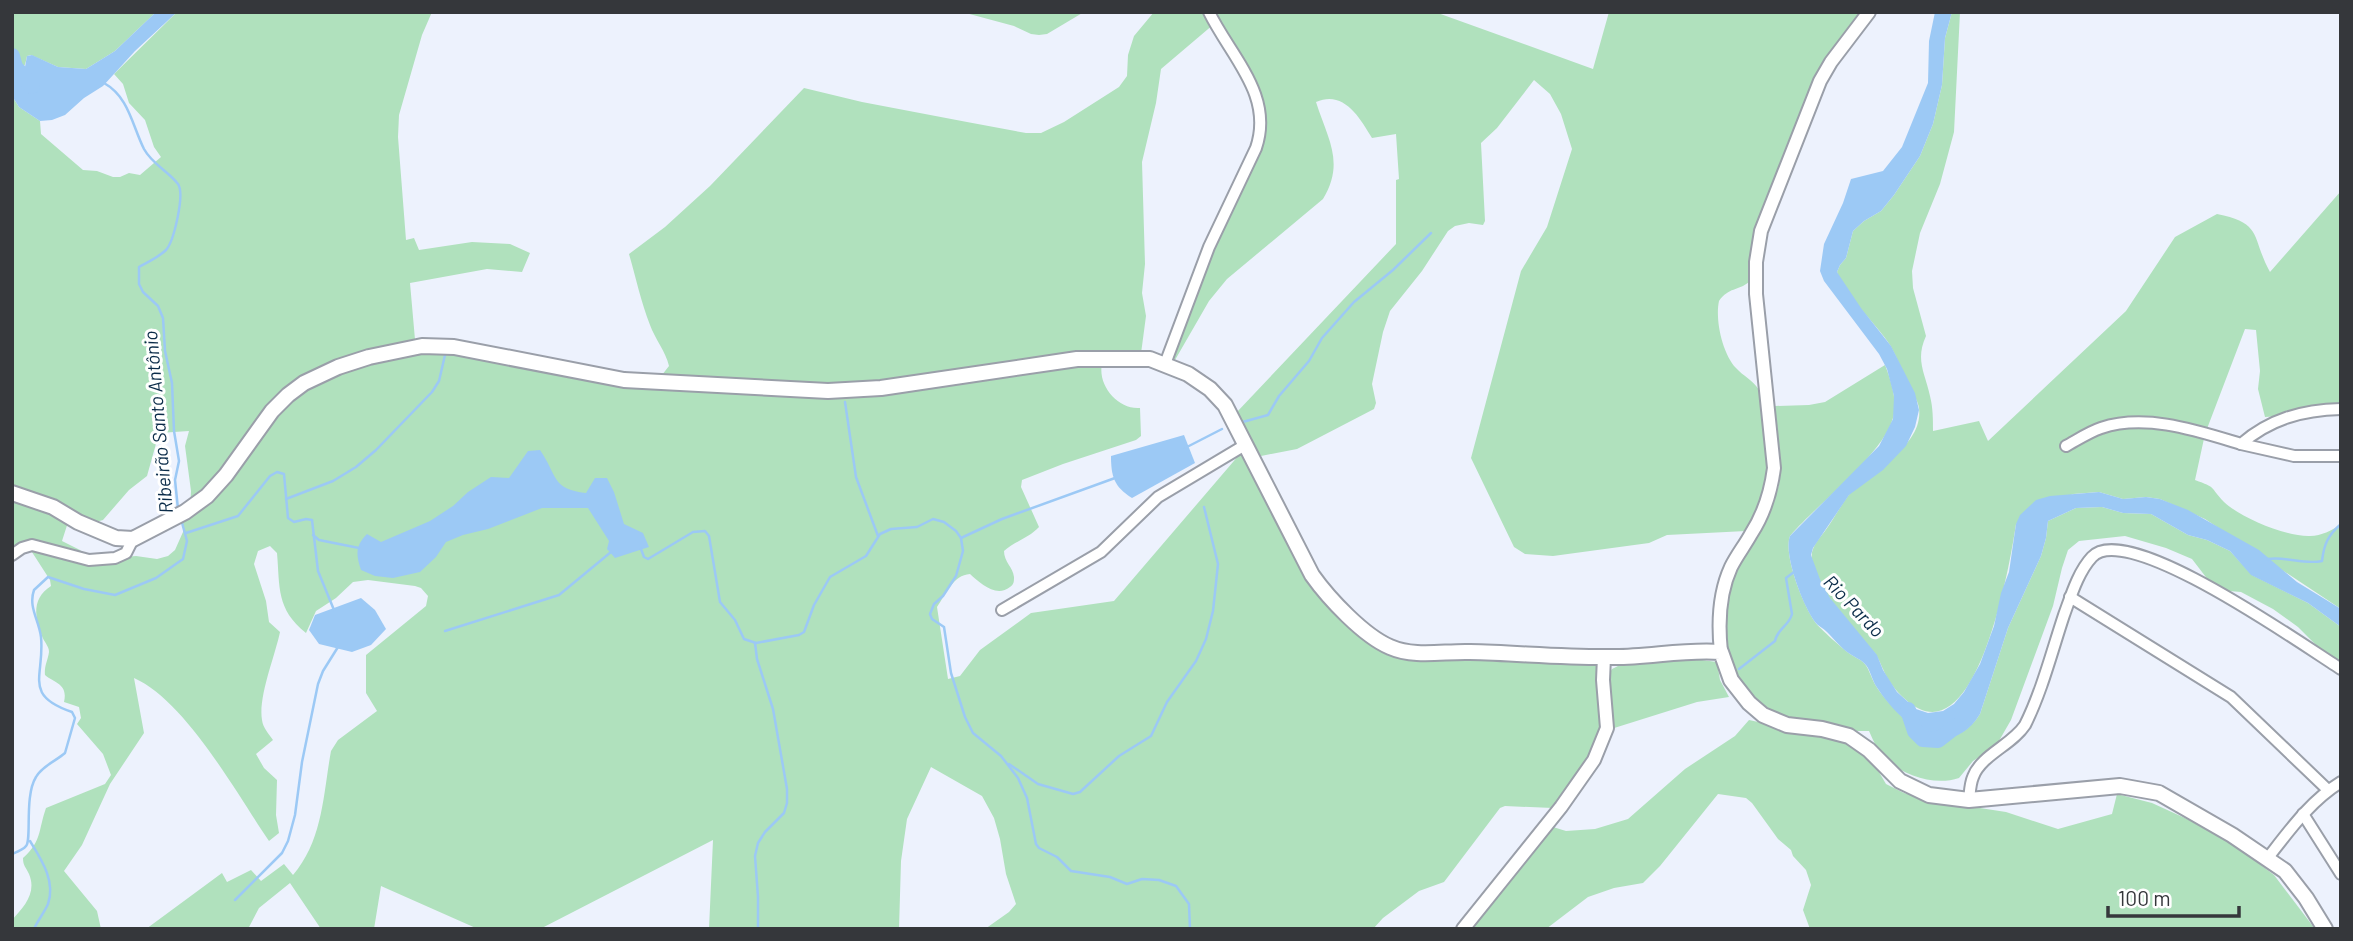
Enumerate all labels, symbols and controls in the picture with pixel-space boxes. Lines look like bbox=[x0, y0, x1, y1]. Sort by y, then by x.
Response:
water label: Ribeirão Santo Antônio bbox=[138, 330, 177, 514]
water label: Rio Pardo bbox=[1819, 570, 1889, 641]
scale bar bbox=[2108, 874, 2239, 918]
text: 100 m bbox=[2118, 885, 2171, 910]

